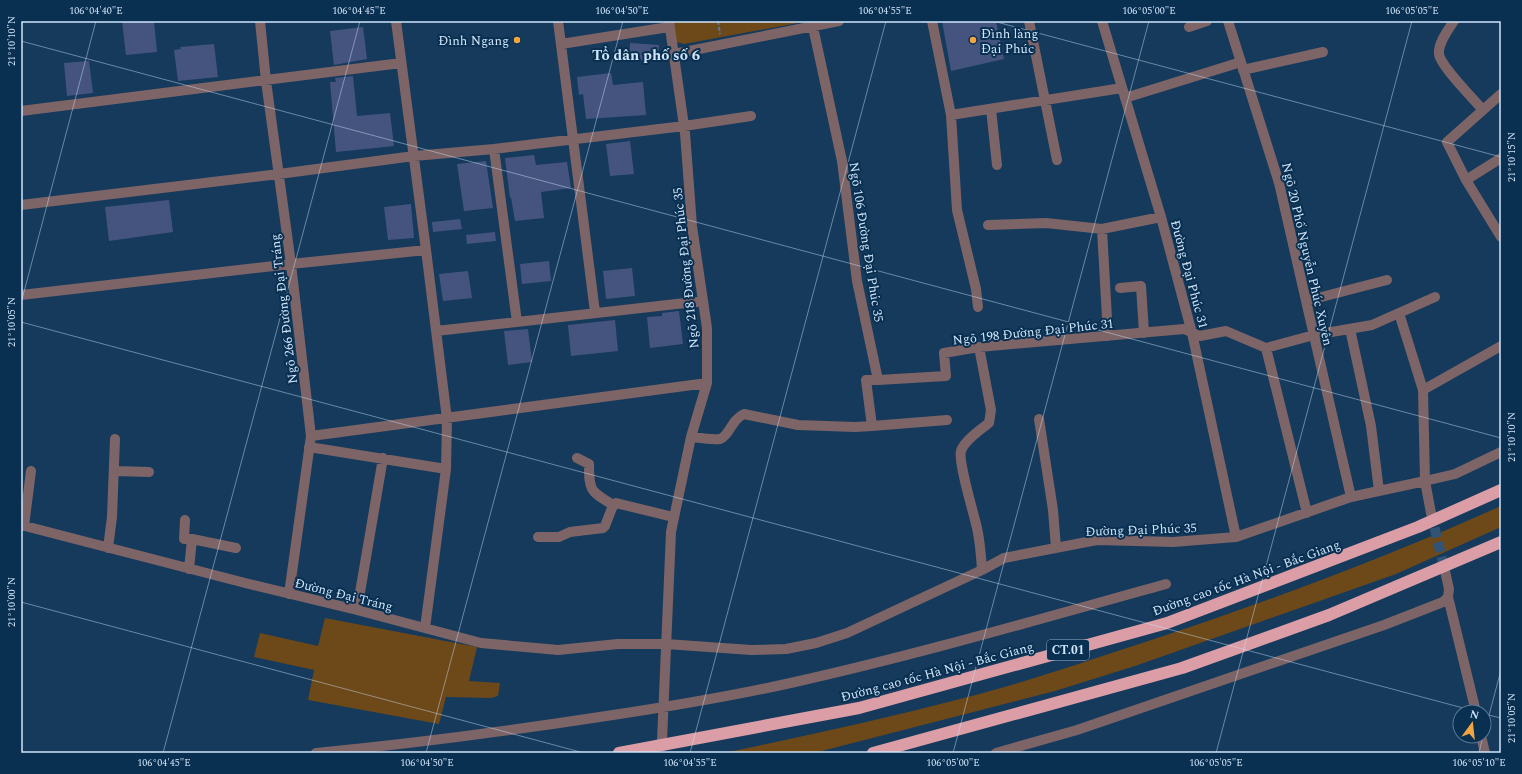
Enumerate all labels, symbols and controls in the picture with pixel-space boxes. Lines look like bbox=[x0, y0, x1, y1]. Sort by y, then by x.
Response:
text: 106°04'40"E bbox=[69, 3, 123, 19]
text: 106°04'45"E bbox=[332, 3, 386, 19]
text: 106°04'50"E bbox=[595, 3, 649, 19]
text: 106°04'55"E bbox=[858, 3, 912, 19]
text: 106°05'00"E bbox=[1122, 3, 1176, 19]
text: 106°05'05"E bbox=[1385, 3, 1439, 19]
text: 21°10'10"N bbox=[4, 16, 20, 66]
place label: Đình làng Đại Phúc bbox=[981, 24, 1038, 59]
place label: Đình Ngang bbox=[438, 31, 509, 51]
marker: Đình Ngang bbox=[512, 35, 522, 45]
marker: Đình làng Đại Phúc bbox=[968, 35, 978, 45]
district label: Tổ dân phố số 6 bbox=[592, 44, 700, 67]
text: 21°10'15"N bbox=[1504, 132, 1520, 182]
street label: Ngõ 106 Đường Đại Phúc 35 bbox=[843, 161, 889, 324]
street label: Ngõ 20 Phố Nguyễn Phúc Xuyên bbox=[1276, 161, 1338, 348]
street label: Ngõ 218 Đường Đại Phúc 35 bbox=[668, 186, 704, 349]
street label: Đường Đại Phúc 31 bbox=[1165, 218, 1213, 331]
street label: Ngõ 266 Đường Đại Tráng bbox=[265, 233, 303, 385]
text: 21°10'05"N bbox=[4, 297, 20, 347]
street label: Ngõ 198 Đường Đại Phúc 31 bbox=[952, 314, 1115, 350]
text: 21°10'10"N bbox=[1504, 412, 1520, 462]
street label: Đường Đại Phúc 35 bbox=[1085, 518, 1197, 542]
street label: Đường cao tốc Hà Nội - Bắc Giang bbox=[1150, 535, 1343, 621]
street label: Đường Đại Tráng bbox=[293, 573, 395, 617]
text: 21°10'00"N bbox=[4, 577, 20, 627]
street label: Đường cao tốc Hà Nội - Bắc Giang bbox=[839, 637, 1036, 707]
road number: CT.01 bbox=[1047, 640, 1089, 660]
text: 21°10'05"N bbox=[1504, 693, 1520, 743]
north arrow bbox=[1452, 704, 1492, 744]
text: N bbox=[1468, 705, 1481, 724]
text: 106°04'45"E bbox=[137, 755, 191, 771]
text: 106°04'50"E bbox=[400, 755, 454, 771]
text: 106°04'55"E bbox=[663, 755, 717, 771]
text: 106°05'00"E bbox=[926, 755, 980, 771]
text: 106°05'05"E bbox=[1189, 755, 1243, 771]
text: 106°05'10"E bbox=[1452, 755, 1506, 771]

